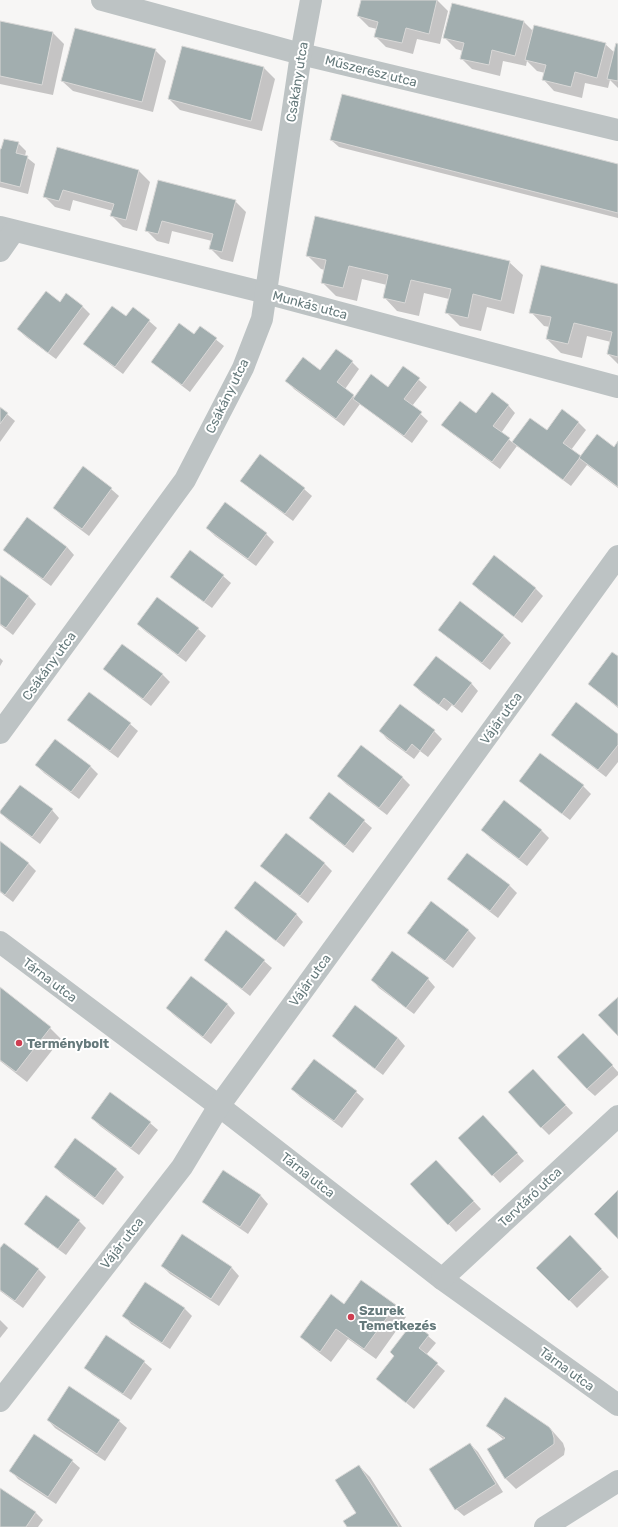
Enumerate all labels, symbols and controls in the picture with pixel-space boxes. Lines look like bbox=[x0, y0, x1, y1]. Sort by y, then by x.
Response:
street label: Csákány utca bbox=[283, 41, 311, 123]
street label: Műszerész utca bbox=[323, 52, 419, 90]
street label: Munkás utca bbox=[271, 288, 349, 322]
street label: Csákány utca bbox=[202, 356, 252, 436]
street label: Csákány utca bbox=[19, 629, 79, 703]
street label: Vájár utca bbox=[477, 689, 525, 747]
street label: Vájár utca bbox=[286, 951, 334, 1009]
street label: Tárna utca bbox=[20, 955, 80, 1005]
place label: Terménybolt bbox=[27, 1036, 109, 1051]
marker: Terménybolt bbox=[14, 1038, 24, 1048]
street label: Tárna utca bbox=[278, 1149, 338, 1201]
street label: Tervtáró utca bbox=[495, 1164, 565, 1230]
street label: Vájár utca bbox=[97, 1214, 147, 1272]
place label: Szurek Temetkezés bbox=[359, 1303, 436, 1333]
marker: Szurek Temetkezés bbox=[346, 1312, 356, 1322]
street label: Tárna utca bbox=[537, 1344, 597, 1394]

